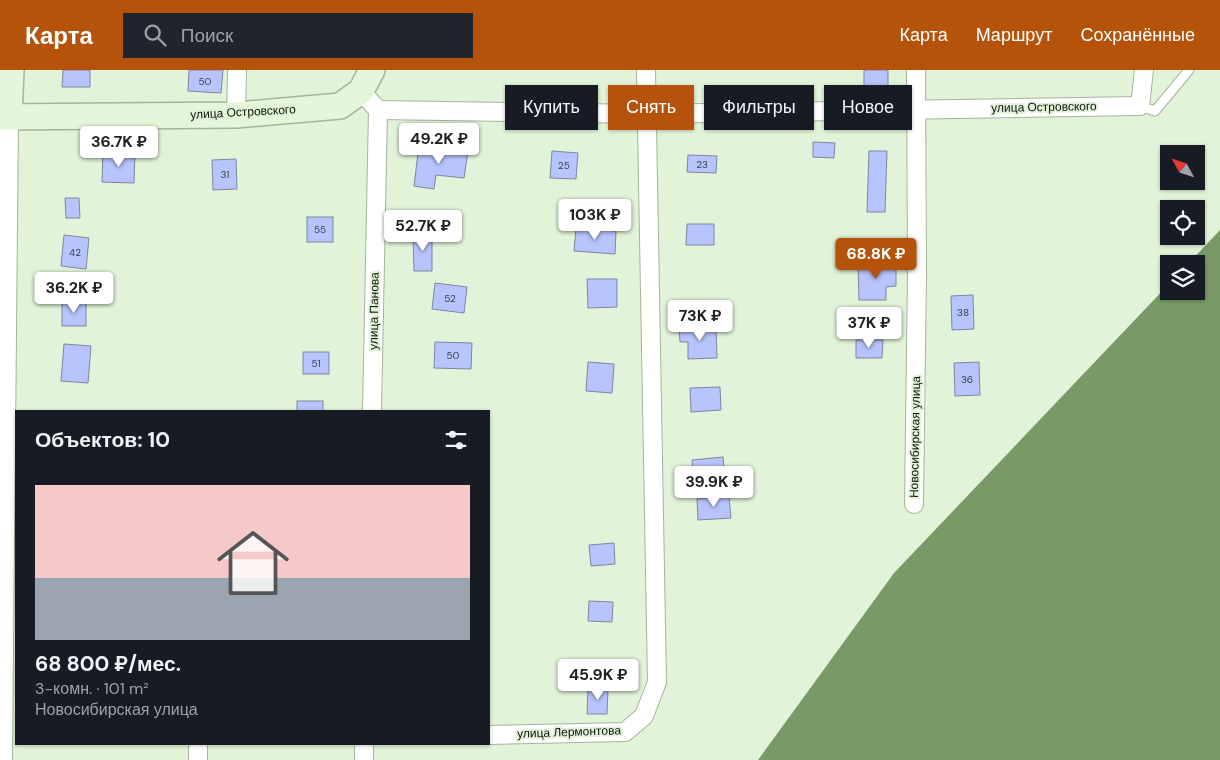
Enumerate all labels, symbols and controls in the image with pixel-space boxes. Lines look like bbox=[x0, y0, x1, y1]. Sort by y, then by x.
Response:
search box bbox=[123, 13, 473, 58]
text: Карта bbox=[25, 20, 93, 51]
icon: search bbox=[141, 21, 169, 49]
text: Поиск bbox=[181, 23, 233, 48]
text: Карта bbox=[900, 23, 948, 47]
text: Маршрут bbox=[976, 23, 1052, 47]
text: Сохранённые bbox=[1080, 23, 1195, 47]
house number: 50 bbox=[199, 75, 212, 88]
chip: Купить bbox=[505, 85, 598, 130]
chip: Снять bbox=[608, 85, 694, 130]
chip: Фильтры bbox=[704, 85, 814, 130]
chip: Новое bbox=[824, 85, 912, 130]
street label: улица Островского bbox=[991, 98, 1097, 116]
street label: улица Островского bbox=[190, 101, 296, 123]
pin: 49.2K ₽ bbox=[393, 122, 485, 165]
pin: 36.7K ₽ bbox=[73, 126, 165, 168]
text: 49.2K ₽ bbox=[410, 128, 468, 149]
text: 36.7K ₽ bbox=[91, 131, 147, 152]
north arrow bbox=[1160, 145, 1205, 190]
map controls bbox=[1160, 145, 1205, 300]
house number: 23 bbox=[696, 158, 708, 171]
house number: 25 bbox=[558, 159, 570, 172]
house number: 31 bbox=[221, 168, 229, 181]
pin: 103K ₽ bbox=[554, 198, 636, 241]
button: locate bbox=[1160, 200, 1205, 245]
text: 103K ₽ bbox=[569, 204, 621, 225]
pin: 52.7K ₽ bbox=[377, 210, 469, 252]
text: 52.7K ₽ bbox=[395, 215, 451, 236]
house number: 55 bbox=[314, 223, 326, 236]
pin: 68.8K ₽ bbox=[830, 238, 922, 280]
text: 68.8K ₽ bbox=[846, 243, 906, 264]
house number: 42 bbox=[69, 246, 81, 259]
button: layers bbox=[1160, 255, 1205, 300]
pin: 36.2K ₽ bbox=[28, 272, 120, 314]
street label: улица Панова bbox=[365, 272, 383, 350]
text: 36.2K ₽ bbox=[45, 277, 103, 298]
house number: 52 bbox=[444, 292, 456, 305]
pin: 73K ₽ bbox=[665, 300, 735, 342]
text: 73K ₽ bbox=[679, 305, 721, 326]
pin: 37K ₽ bbox=[834, 306, 904, 349]
house number: 38 bbox=[957, 306, 969, 319]
text: 37K ₽ bbox=[848, 312, 890, 333]
house number: 50 bbox=[447, 349, 460, 362]
house number: 51 bbox=[311, 357, 321, 370]
house number: 36 bbox=[961, 373, 973, 386]
street label: Новосибирская улица bbox=[906, 376, 924, 498]
text: Объектов: 10 bbox=[35, 426, 170, 454]
icon: filters bbox=[442, 426, 470, 454]
pin: 39.9K ₽ bbox=[668, 466, 760, 508]
text: 39.9K ₽ bbox=[685, 471, 743, 492]
icon: home bbox=[208, 518, 298, 608]
text: 68 800 ₽/мес. bbox=[35, 650, 181, 678]
pin: 45.9K ₽ bbox=[552, 658, 644, 701]
text: 45.9K ₽ bbox=[569, 664, 627, 685]
text: 3-комн. · 101 m² bbox=[35, 678, 149, 699]
text: Новосибирская улица bbox=[35, 699, 198, 720]
street label: улица Лермонтова bbox=[517, 722, 622, 742]

